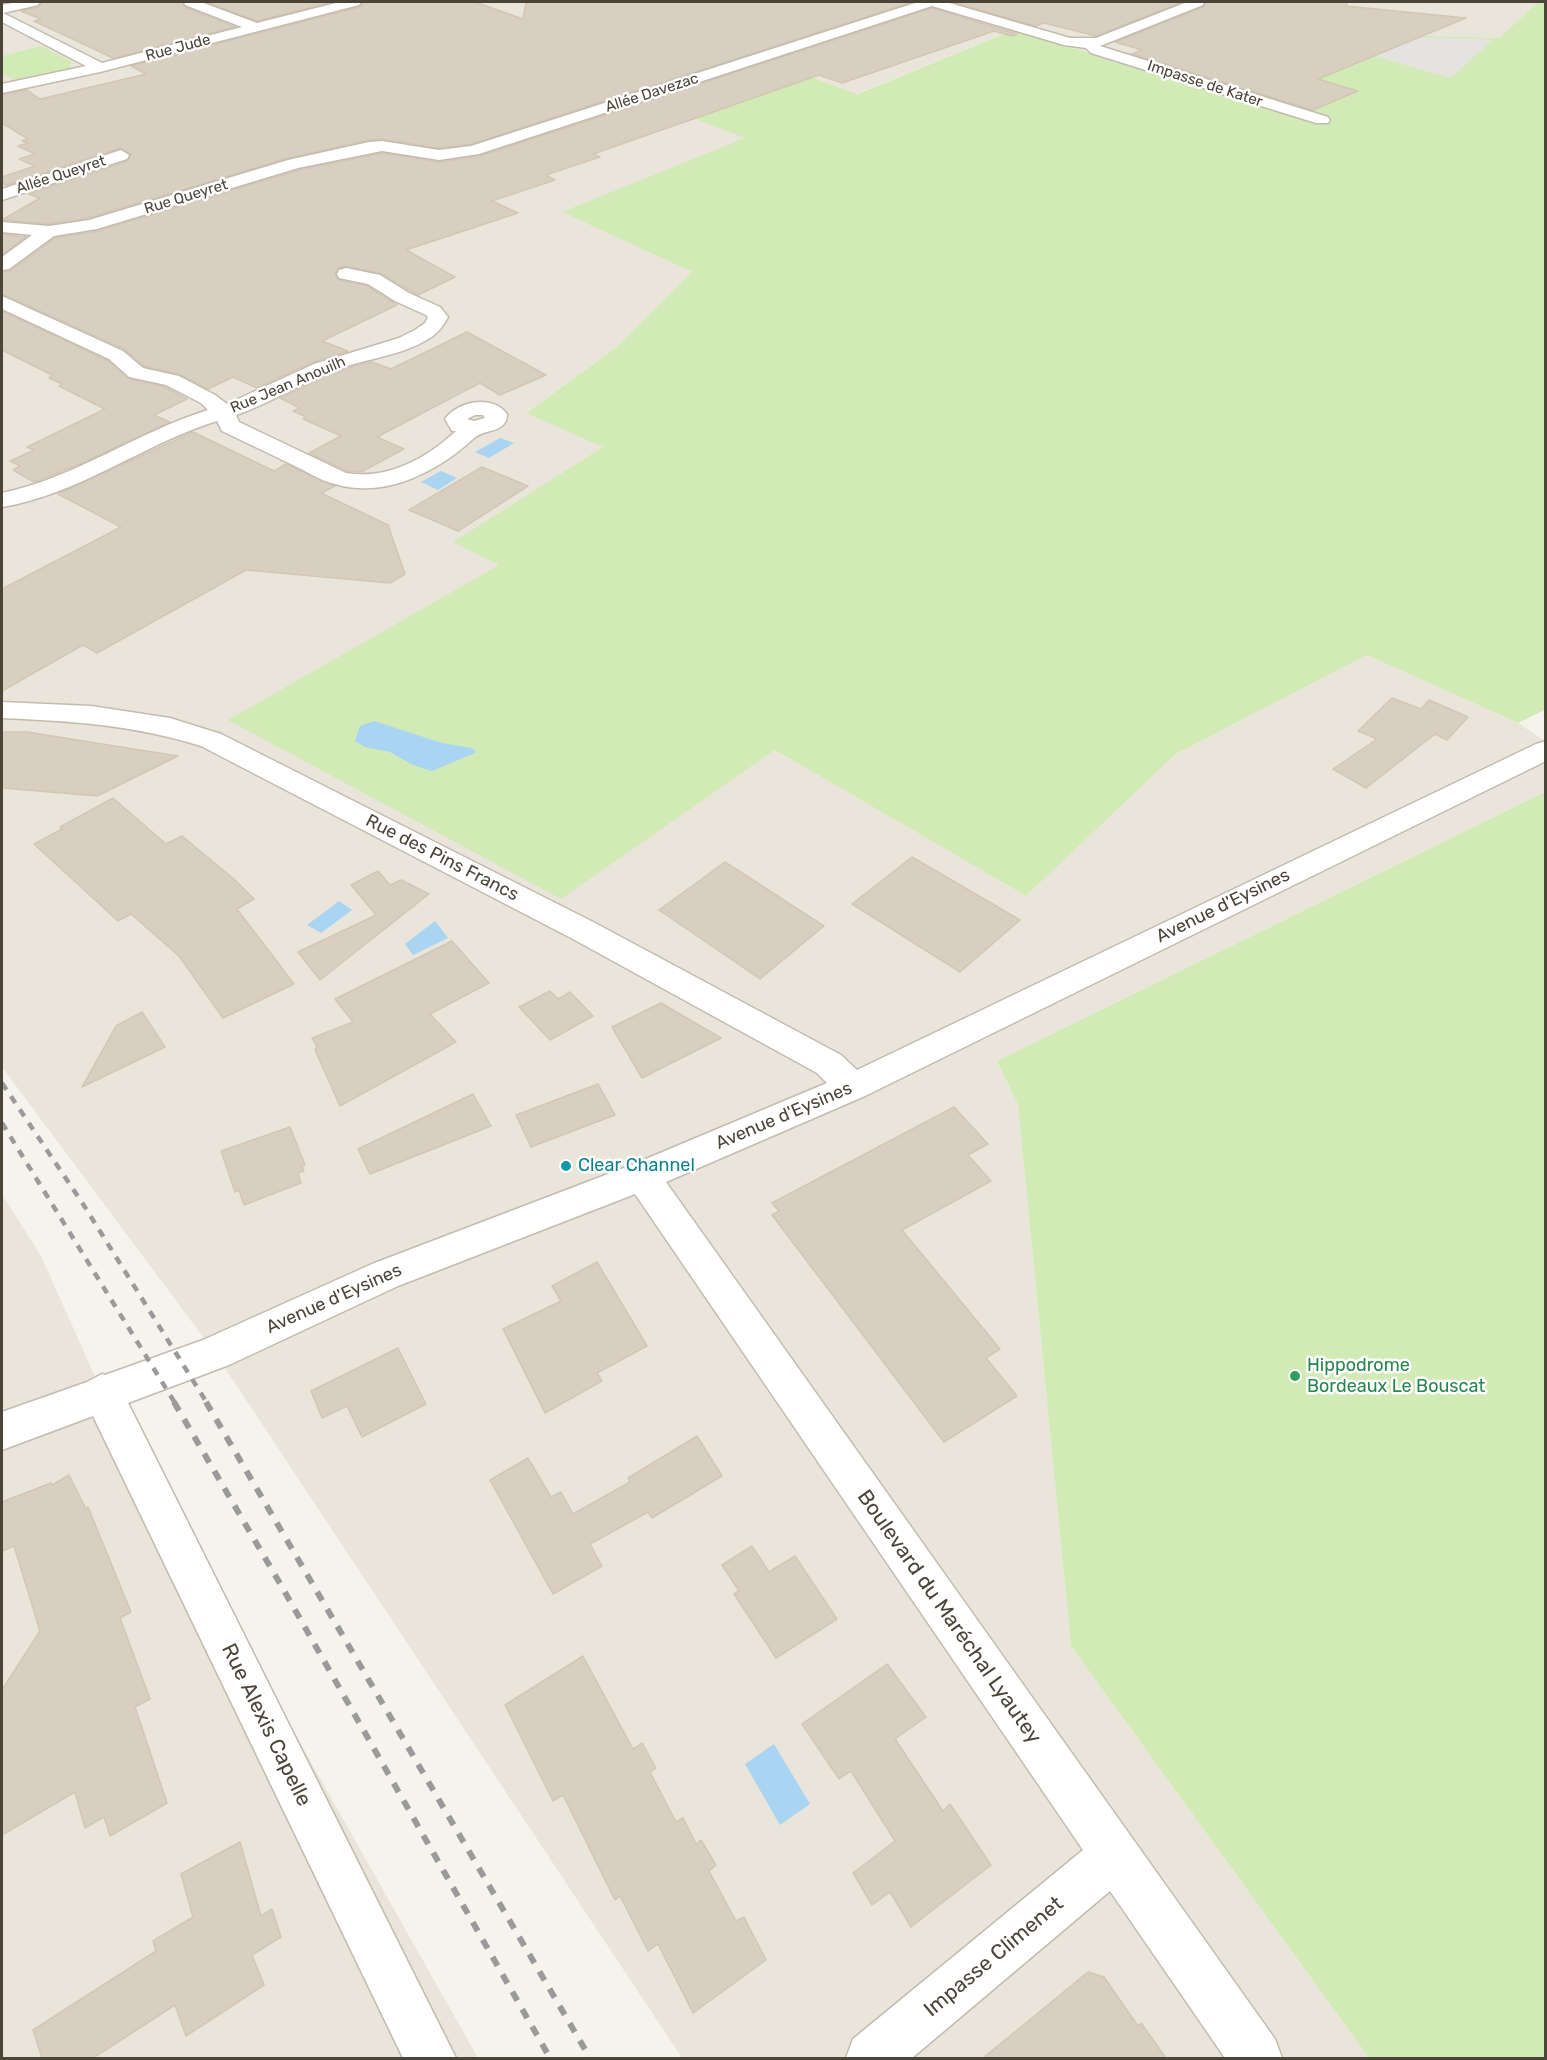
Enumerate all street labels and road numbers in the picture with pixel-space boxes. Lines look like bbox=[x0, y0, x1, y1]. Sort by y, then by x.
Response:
street label: Rue Jude bbox=[143, 31, 213, 65]
street label: Impasse de Kater bbox=[1145, 57, 1265, 111]
street label: Allée Davezac bbox=[603, 69, 701, 117]
street label: Allée Queyret bbox=[14, 152, 108, 198]
street label: Rue Queyret bbox=[142, 176, 230, 218]
street label: Rue Jean Anouilh bbox=[228, 353, 348, 417]
street label: Rue des Pins Francs bbox=[362, 810, 522, 906]
street label: Avenue d'Eysines bbox=[1153, 864, 1293, 948]
street label: Avenue d'Eysines bbox=[713, 1078, 855, 1154]
street label: Avenue d'Eysines bbox=[263, 1259, 405, 1339]
street label: Boulevard du Maréchal Lyautey bbox=[851, 1485, 1047, 1749]
street label: Rue Alexis Capelle bbox=[216, 1639, 316, 1811]
street label: Impasse Climenet bbox=[919, 1891, 1069, 2023]

